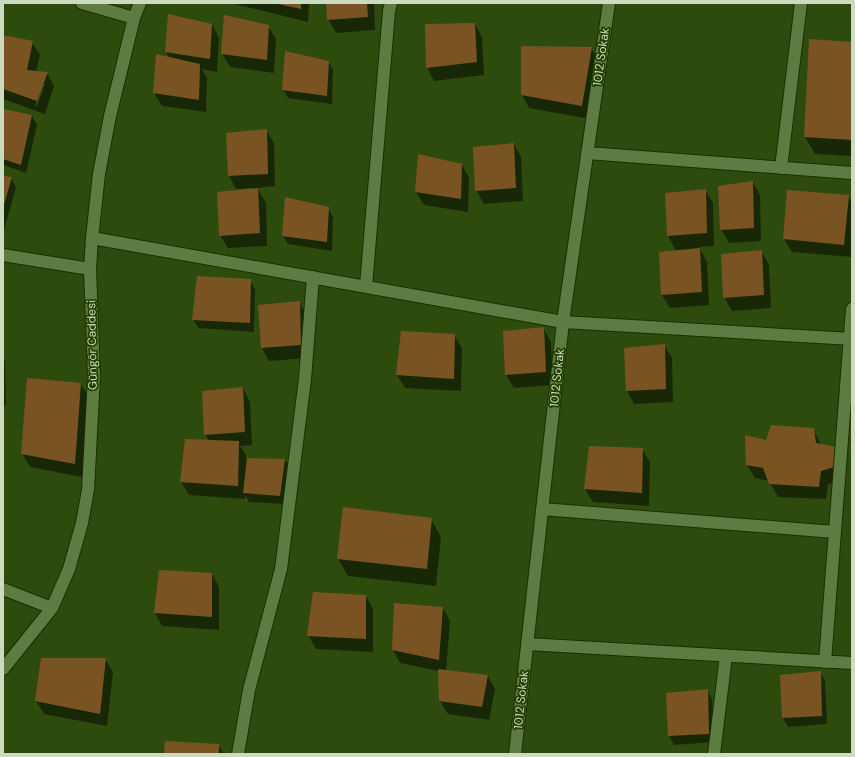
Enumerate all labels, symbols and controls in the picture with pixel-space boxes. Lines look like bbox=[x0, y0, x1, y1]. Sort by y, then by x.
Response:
street label: 1012 Sokak bbox=[589, 27, 613, 87]
street label: Güngör Caddesi bbox=[83, 300, 101, 390]
street label: 1012 Sokak bbox=[546, 348, 568, 408]
street label: 1012 Sokak bbox=[510, 670, 532, 730]

